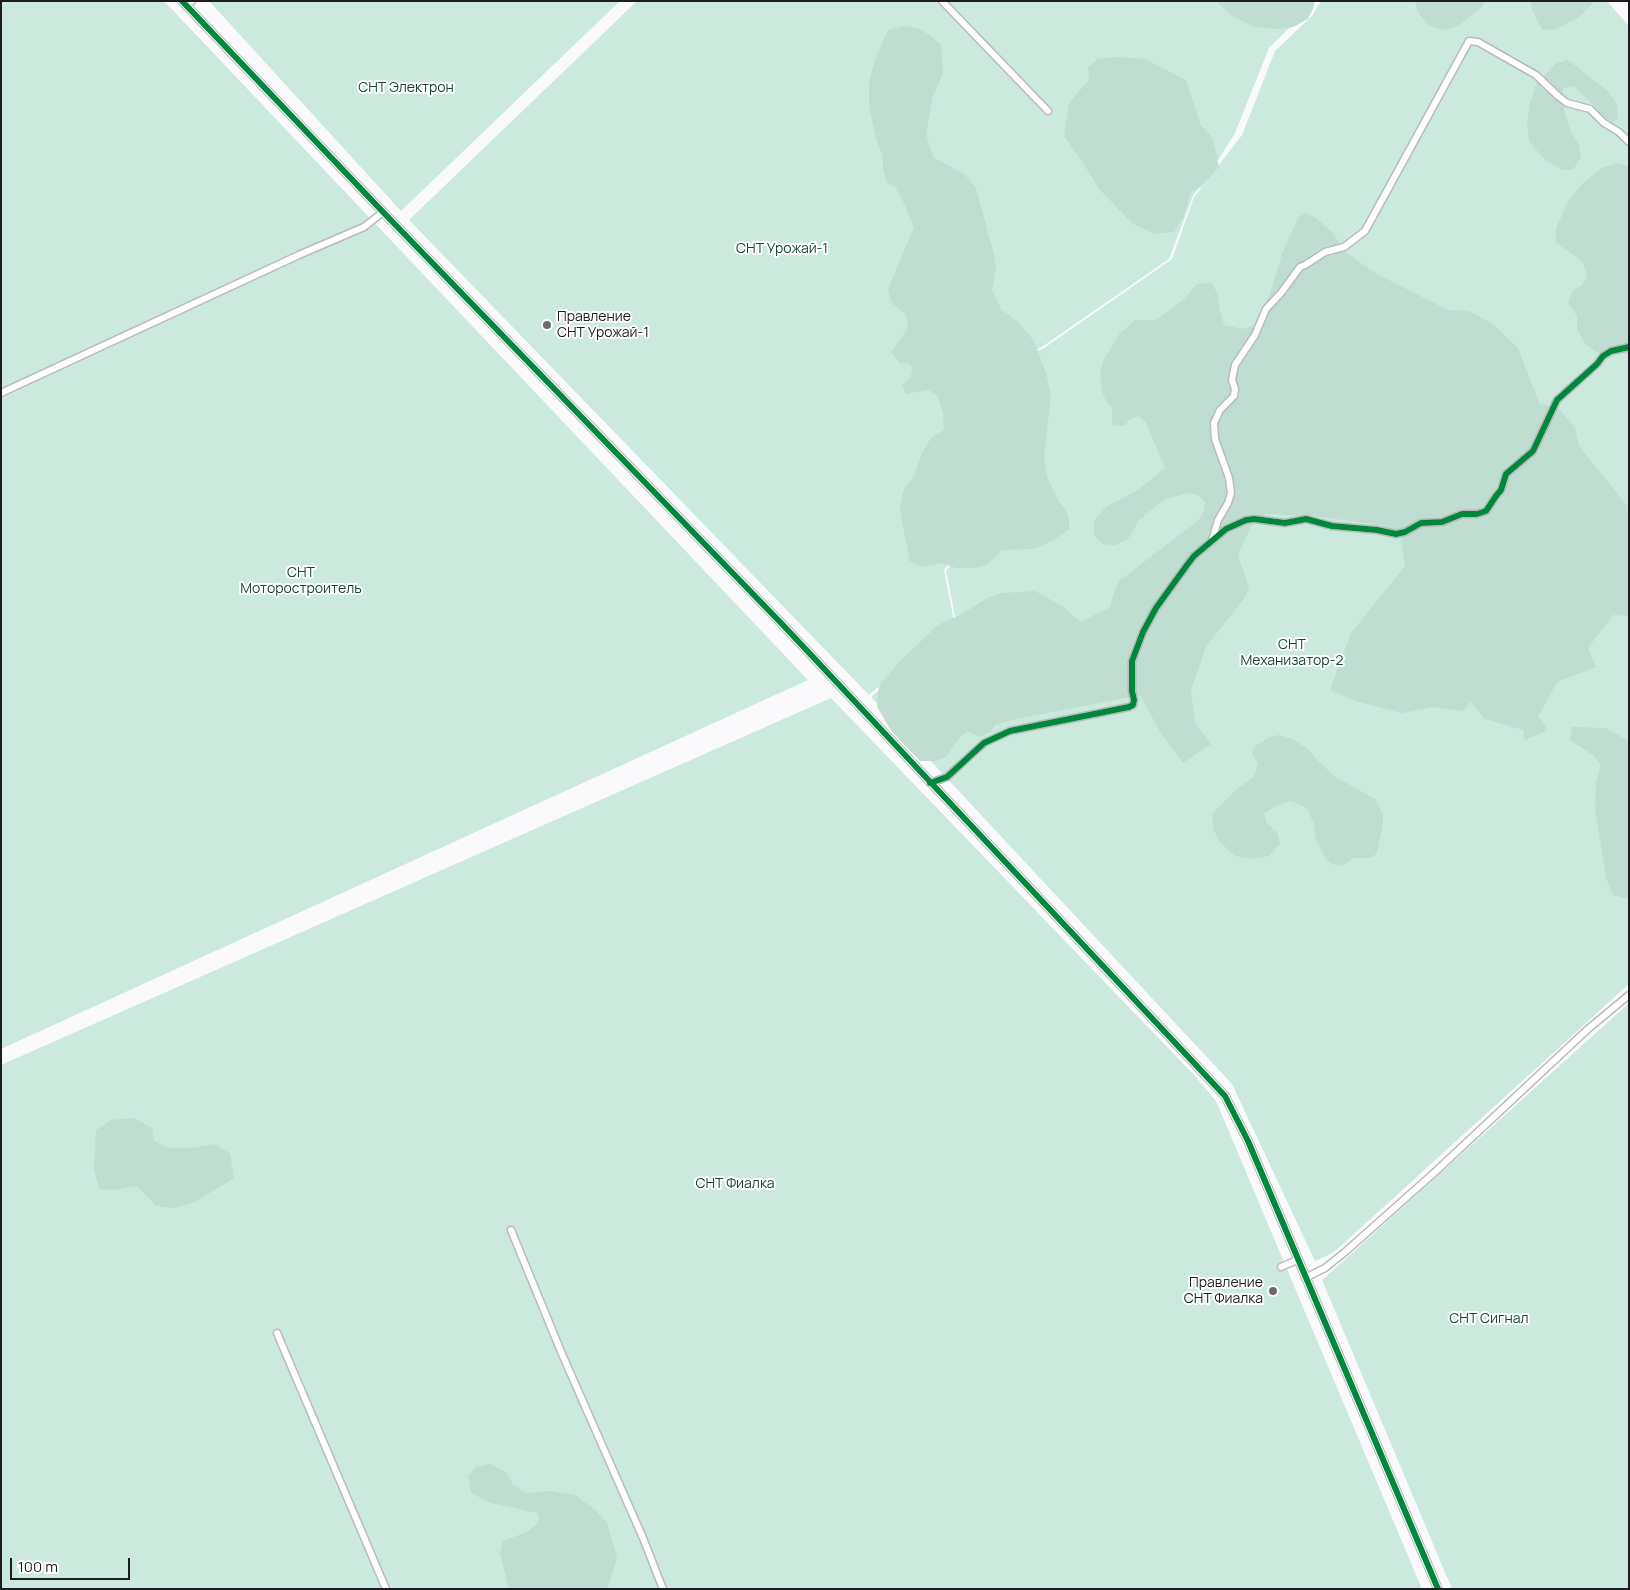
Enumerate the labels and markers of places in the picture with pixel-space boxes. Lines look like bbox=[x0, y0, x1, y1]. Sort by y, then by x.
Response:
place label: Правление СНТ Урожай-1 bbox=[557, 309, 649, 342]
marker: Правление СНТ Урожай-1 bbox=[541, 319, 553, 331]
place label: Правление СНТ Фиалка bbox=[1184, 1275, 1263, 1308]
marker: Правление СНТ Фиалка bbox=[1267, 1285, 1279, 1297]

